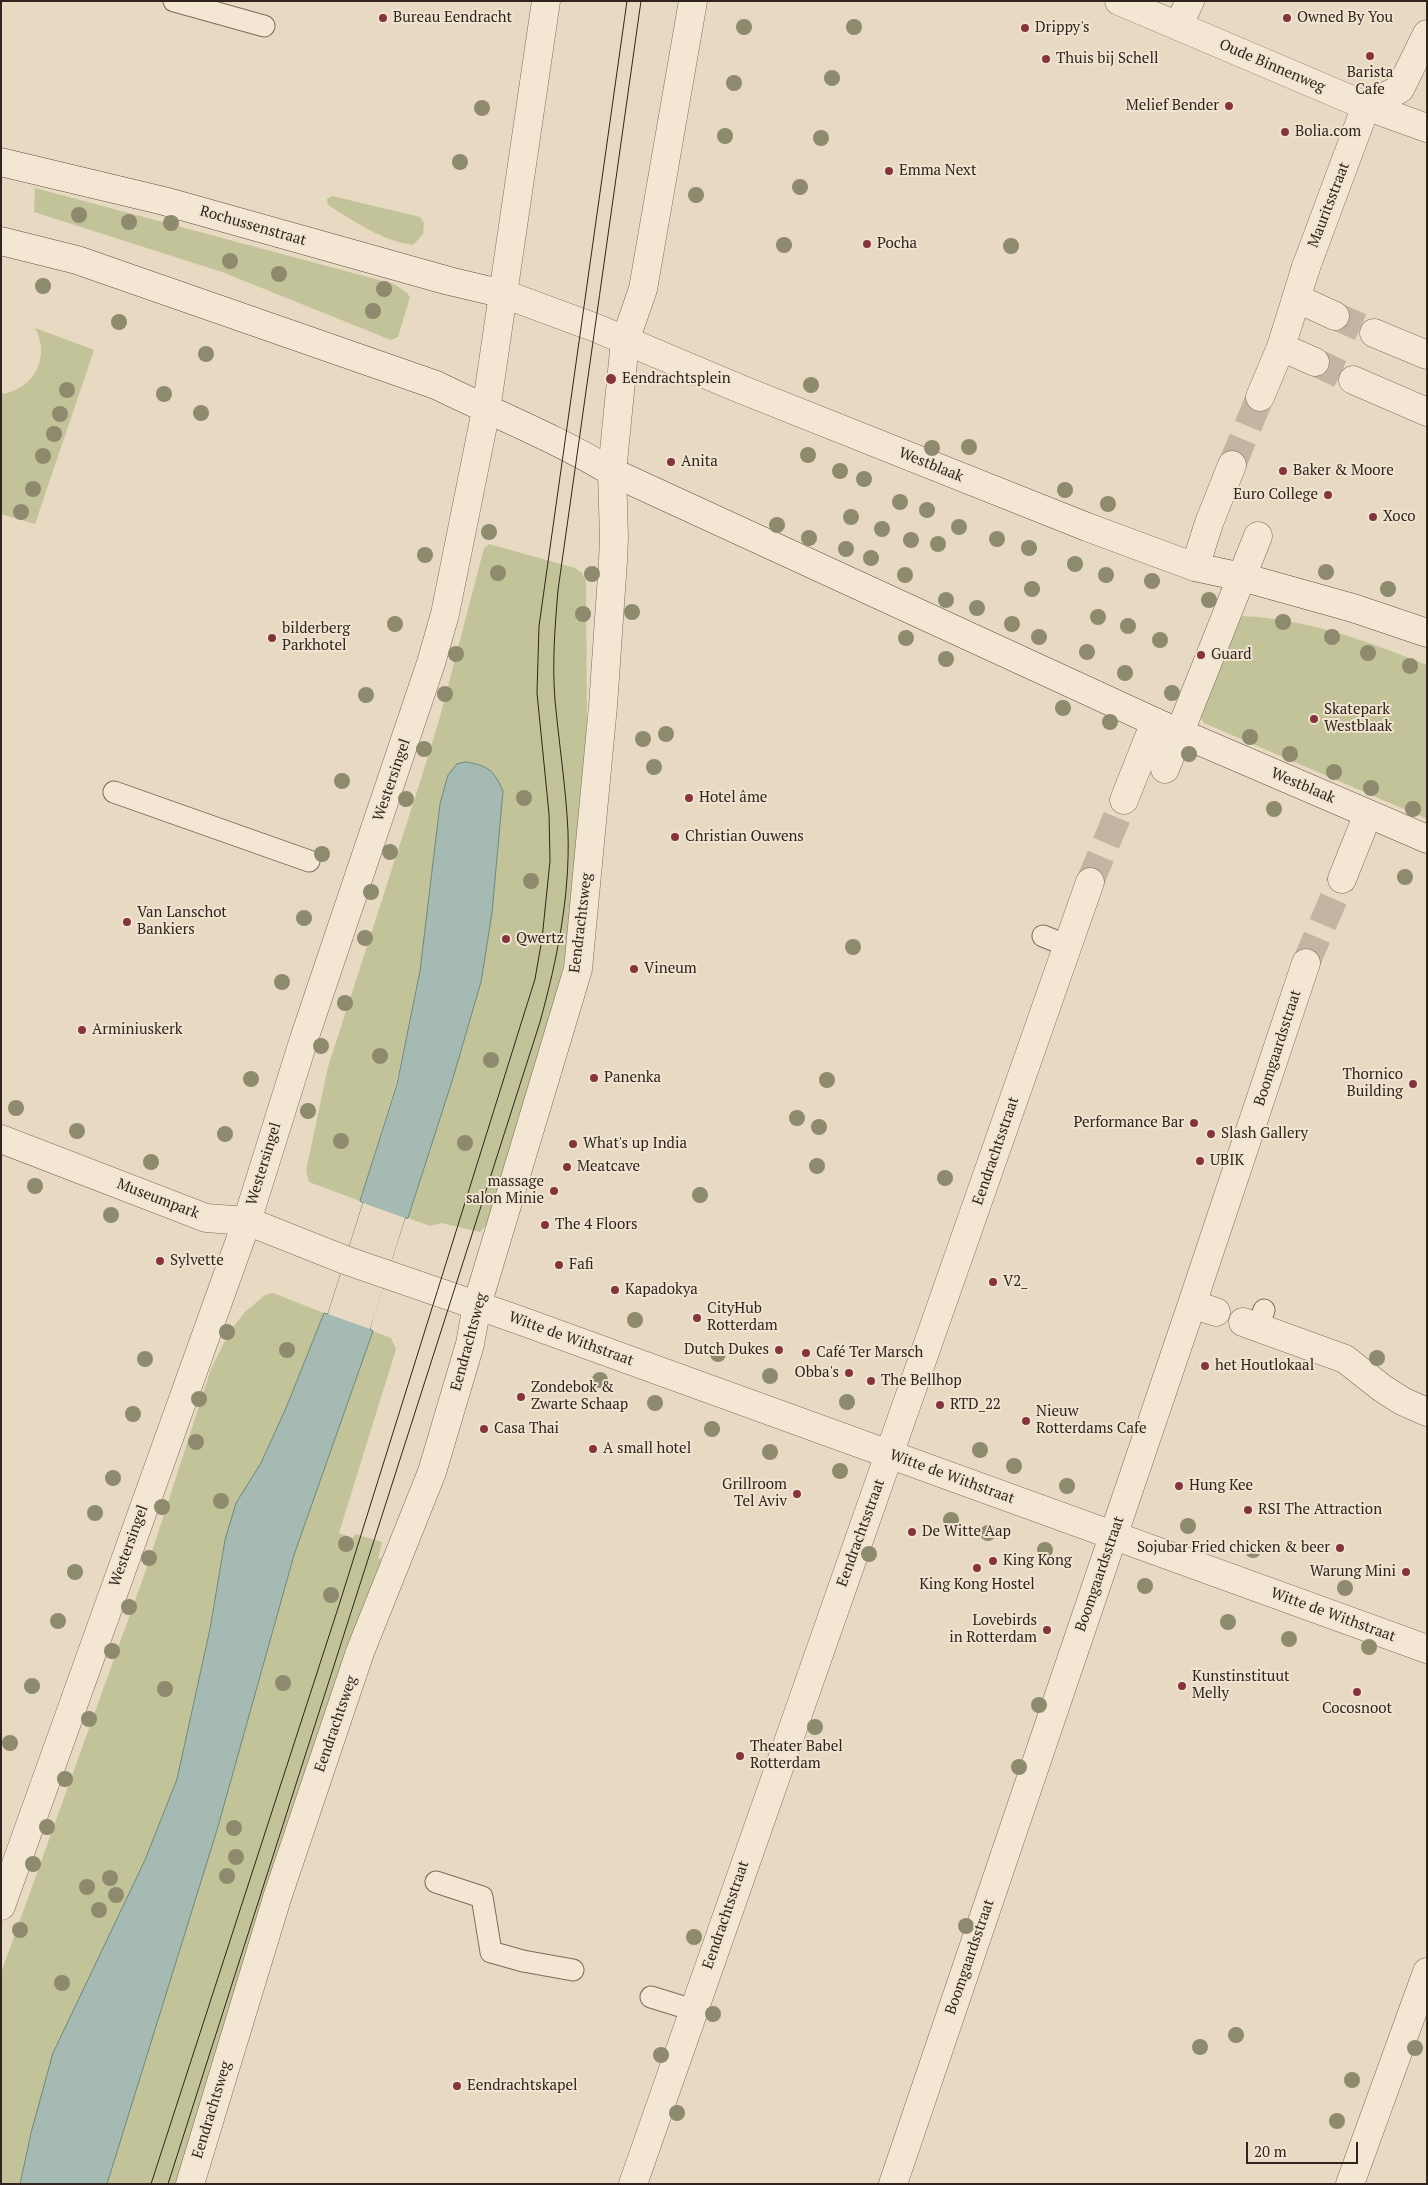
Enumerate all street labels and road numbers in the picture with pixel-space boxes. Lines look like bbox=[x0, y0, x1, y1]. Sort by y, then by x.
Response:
street label: Oude Binnenweg bbox=[1216, 36, 1328, 96]
street label: Mauritsstraat bbox=[1304, 160, 1354, 250]
street label: Rochussenstraat bbox=[198, 202, 308, 250]
street label: Westblaak bbox=[896, 444, 966, 486]
street label: Westersingel bbox=[370, 737, 414, 823]
street label: Westblaak bbox=[1268, 764, 1338, 808]
street label: Eendrachtsweg bbox=[566, 872, 596, 974]
street label: Boomgaardsstraat bbox=[1251, 988, 1305, 1108]
street label: Eendrachtsstraat bbox=[969, 1095, 1023, 1207]
street label: Westersingel bbox=[243, 1120, 285, 1208]
street label: Museumpark bbox=[114, 1175, 202, 1223]
street label: Eendrachtsweg bbox=[447, 1291, 491, 1393]
street label: Witte de Withstraat bbox=[506, 1308, 636, 1370]
street label: Witte de Withstraat bbox=[887, 1446, 1017, 1508]
street label: Eendrachtsstraat bbox=[833, 1477, 889, 1589]
street label: Westersingel bbox=[106, 1503, 152, 1589]
street label: Boomgaardsstraat bbox=[1072, 1514, 1128, 1634]
street label: Witte de Withstraat bbox=[1268, 1584, 1398, 1646]
street label: Eendrachtsweg bbox=[311, 1673, 361, 1775]
street label: Eendrachtsstraat bbox=[699, 1859, 753, 1971]
street label: Boomgaardsstraat bbox=[942, 1897, 998, 2017]
street label: Eendrachtsweg bbox=[189, 2059, 235, 2161]

